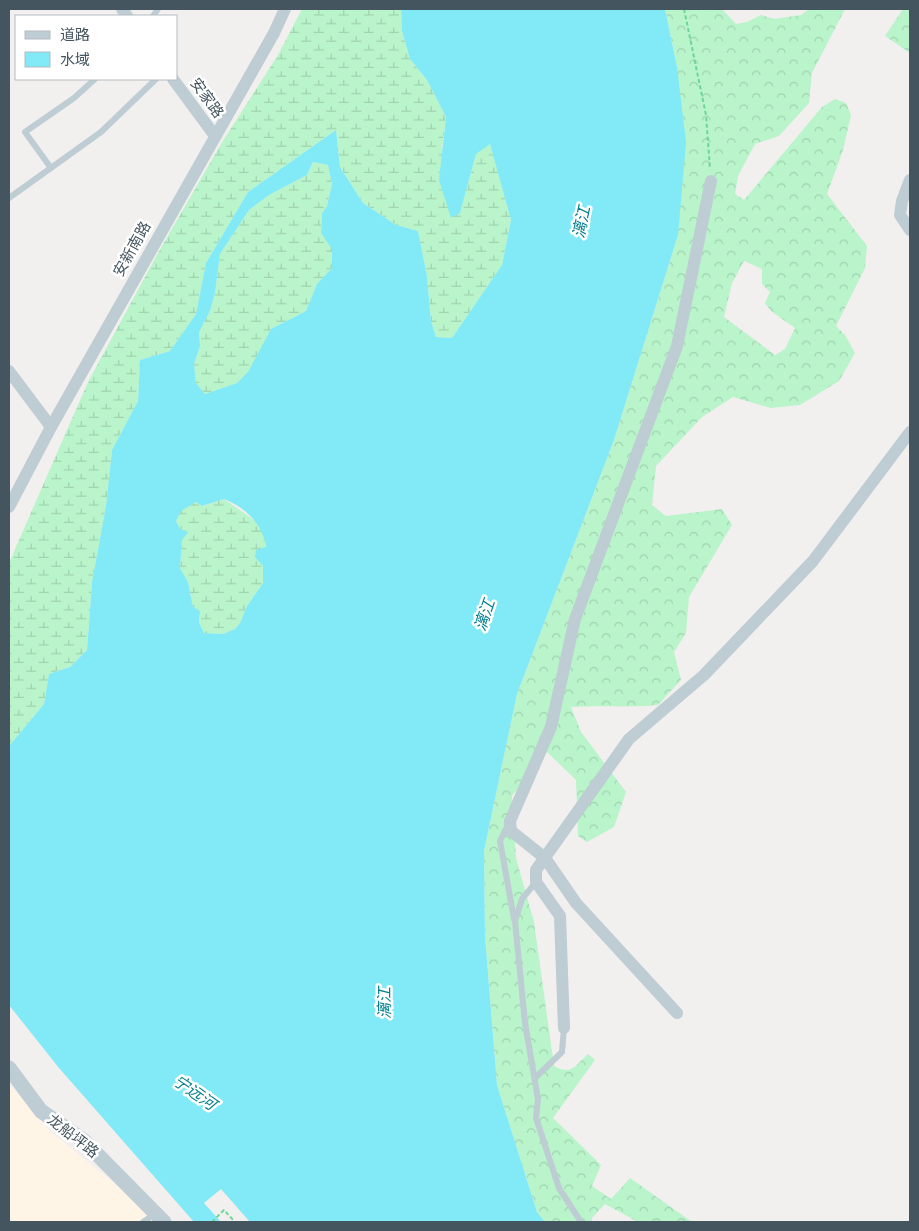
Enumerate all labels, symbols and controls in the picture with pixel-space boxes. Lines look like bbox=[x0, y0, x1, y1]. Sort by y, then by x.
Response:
legend bbox=[15, 15, 178, 80]
text: 道路 bbox=[60, 25, 90, 44]
text: 水域 bbox=[60, 50, 90, 69]
street label: 安家路 bbox=[186, 74, 228, 121]
water label: 漓江 bbox=[568, 202, 596, 240]
street label: 安新南路 bbox=[109, 218, 154, 280]
water label: 漓江 bbox=[469, 595, 500, 634]
water label: 漓江 bbox=[374, 985, 395, 1019]
water label: 宁远河 bbox=[169, 1070, 223, 1116]
street label: 龙船坪路 bbox=[44, 1110, 103, 1162]

